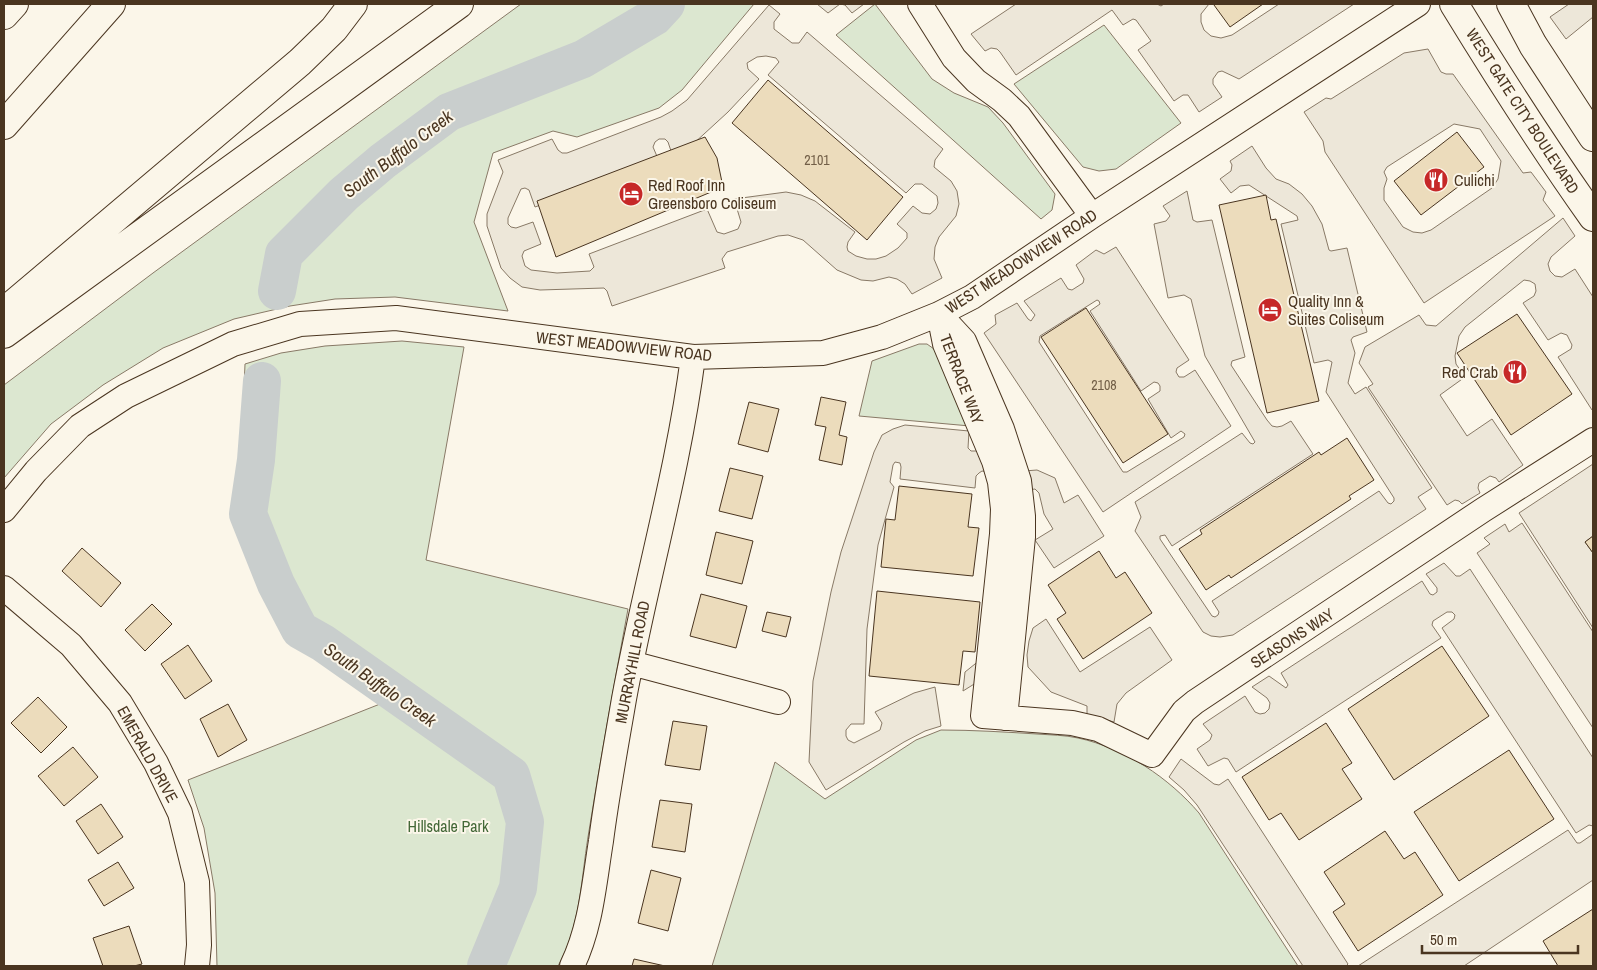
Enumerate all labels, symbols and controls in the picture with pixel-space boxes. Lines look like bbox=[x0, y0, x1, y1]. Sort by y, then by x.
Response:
street label: WEST GATE CITY BOULEVARD bbox=[1461, 24, 1585, 198]
water label: South Buffalo Creek bbox=[338, 104, 458, 203]
house number: 2101 bbox=[804, 151, 830, 169]
restaurant icon: Culichi bbox=[1423, 167, 1449, 193]
place label: Culichi bbox=[1454, 169, 1495, 191]
place label: Red Roof Inn Greensboro Coliseum bbox=[648, 174, 776, 214]
hotel icon: Red Roof Inn Greensboro Coliseum bbox=[618, 181, 644, 207]
street label: WEST MEADOWVIEW ROAD bbox=[941, 204, 1101, 318]
place label: Quality Inn & Suites Coliseum bbox=[1288, 290, 1384, 330]
hotel icon: Quality Inn & Suites Coliseum bbox=[1257, 297, 1283, 323]
street label: WEST MEADOWVIEW ROAD bbox=[535, 326, 713, 366]
street label: TERRACE WAY bbox=[935, 331, 989, 427]
restaurant icon: Red Crab bbox=[1502, 359, 1528, 385]
place label: Red Crab bbox=[1442, 361, 1498, 383]
house number: 2108 bbox=[1091, 376, 1117, 394]
street label: MURRAYHILL ROAD bbox=[609, 599, 655, 725]
street label: SEASONS WAY bbox=[1246, 603, 1338, 673]
water label: South Buffalo Creek bbox=[319, 637, 442, 733]
street label: EMERALD DRIVE bbox=[112, 702, 184, 806]
park label: Hillsdale Park bbox=[408, 815, 489, 837]
scale bar bbox=[1422, 922, 1578, 954]
text: 50 m bbox=[1430, 929, 1457, 950]

